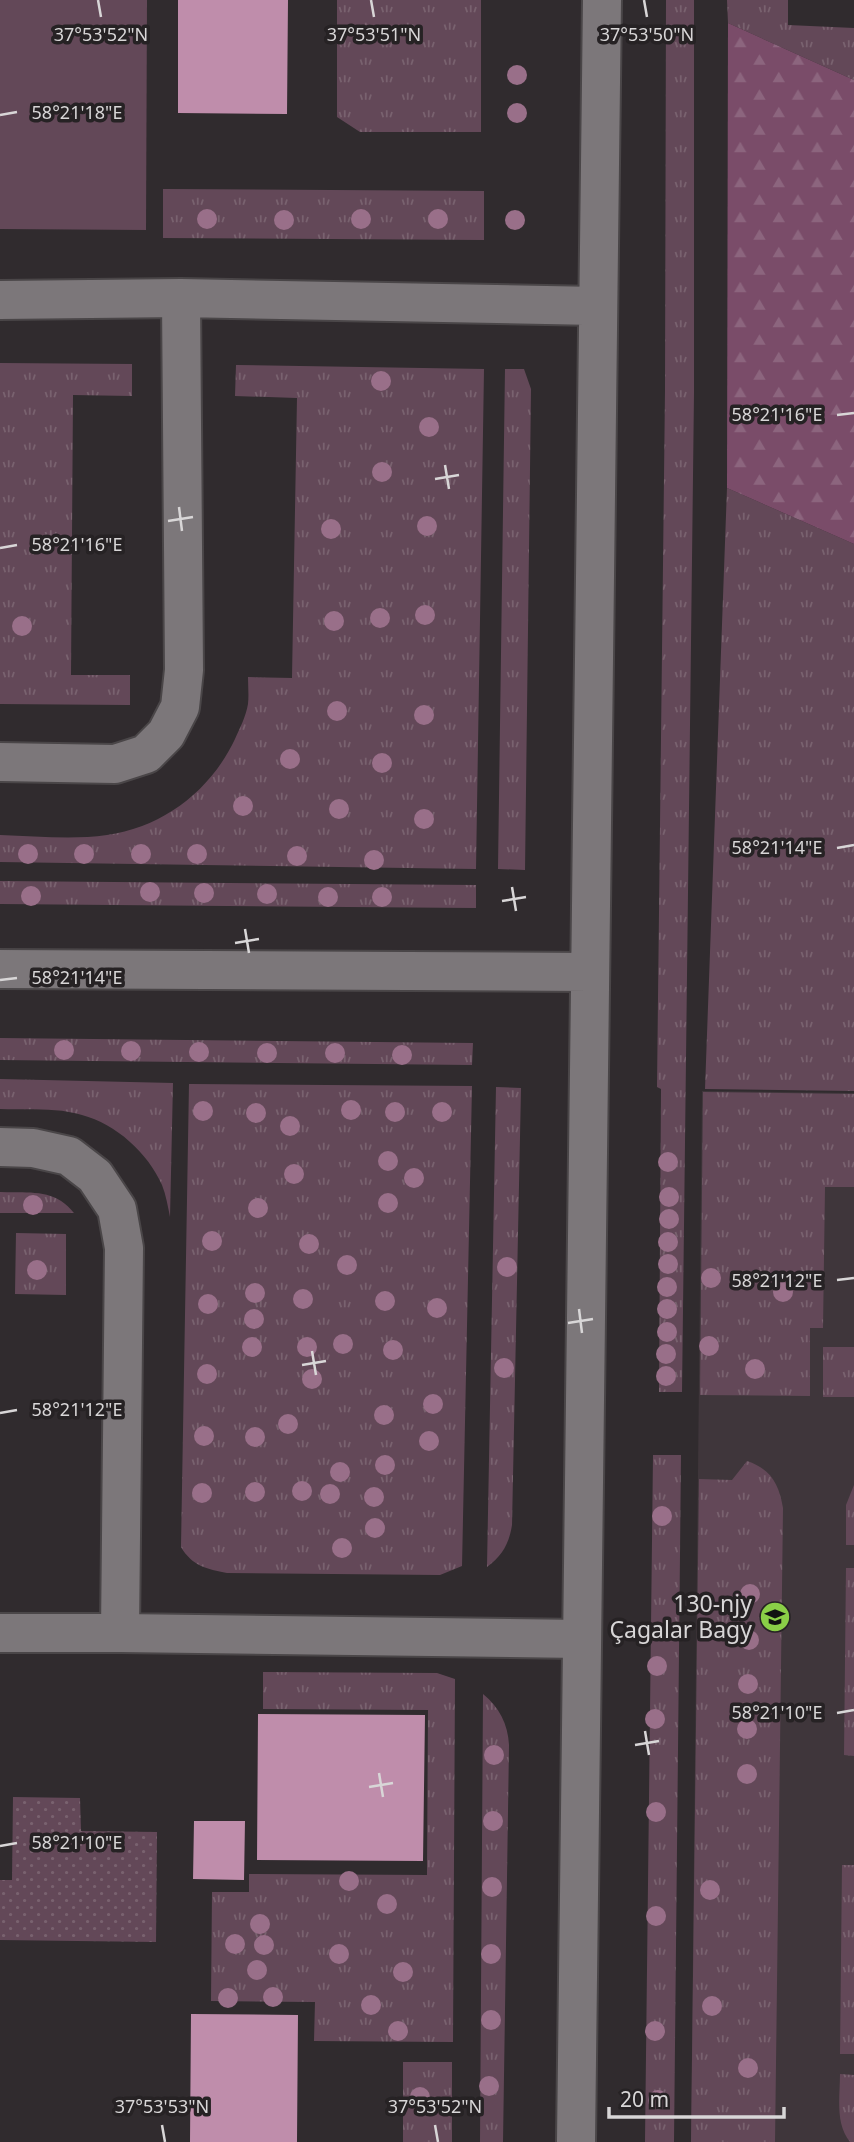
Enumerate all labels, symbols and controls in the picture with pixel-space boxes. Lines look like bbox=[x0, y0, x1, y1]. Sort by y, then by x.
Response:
text: 37°53'52"N bbox=[54, 22, 148, 46]
text: 37°53'51"N bbox=[327, 22, 421, 46]
text: 37°53'50"N bbox=[600, 22, 694, 46]
text: 58°21'18"E bbox=[32, 100, 122, 124]
text: 58°21'16"E bbox=[732, 402, 822, 426]
text: 58°21'16"E bbox=[32, 532, 122, 556]
text: 58°21'14"E bbox=[732, 835, 822, 859]
text: 58°21'14"E bbox=[32, 965, 122, 989]
text: 58°21'12"E bbox=[732, 1268, 822, 1292]
text: 58°21'12"E bbox=[32, 1397, 122, 1421]
place label: 130-njy Çagalar Bagy bbox=[609, 1587, 752, 1645]
school or university icon: 130-njy Çagalar Bagy bbox=[758, 1600, 792, 1634]
text: 58°21'10"E bbox=[732, 1700, 822, 1724]
text: 58°21'10"E bbox=[32, 1830, 122, 1854]
scale bar bbox=[609, 2076, 784, 2120]
text: 20 m bbox=[620, 2085, 669, 2113]
text: 37°53'53"N bbox=[115, 2094, 209, 2118]
text: 37°53'52"N bbox=[388, 2094, 482, 2118]

